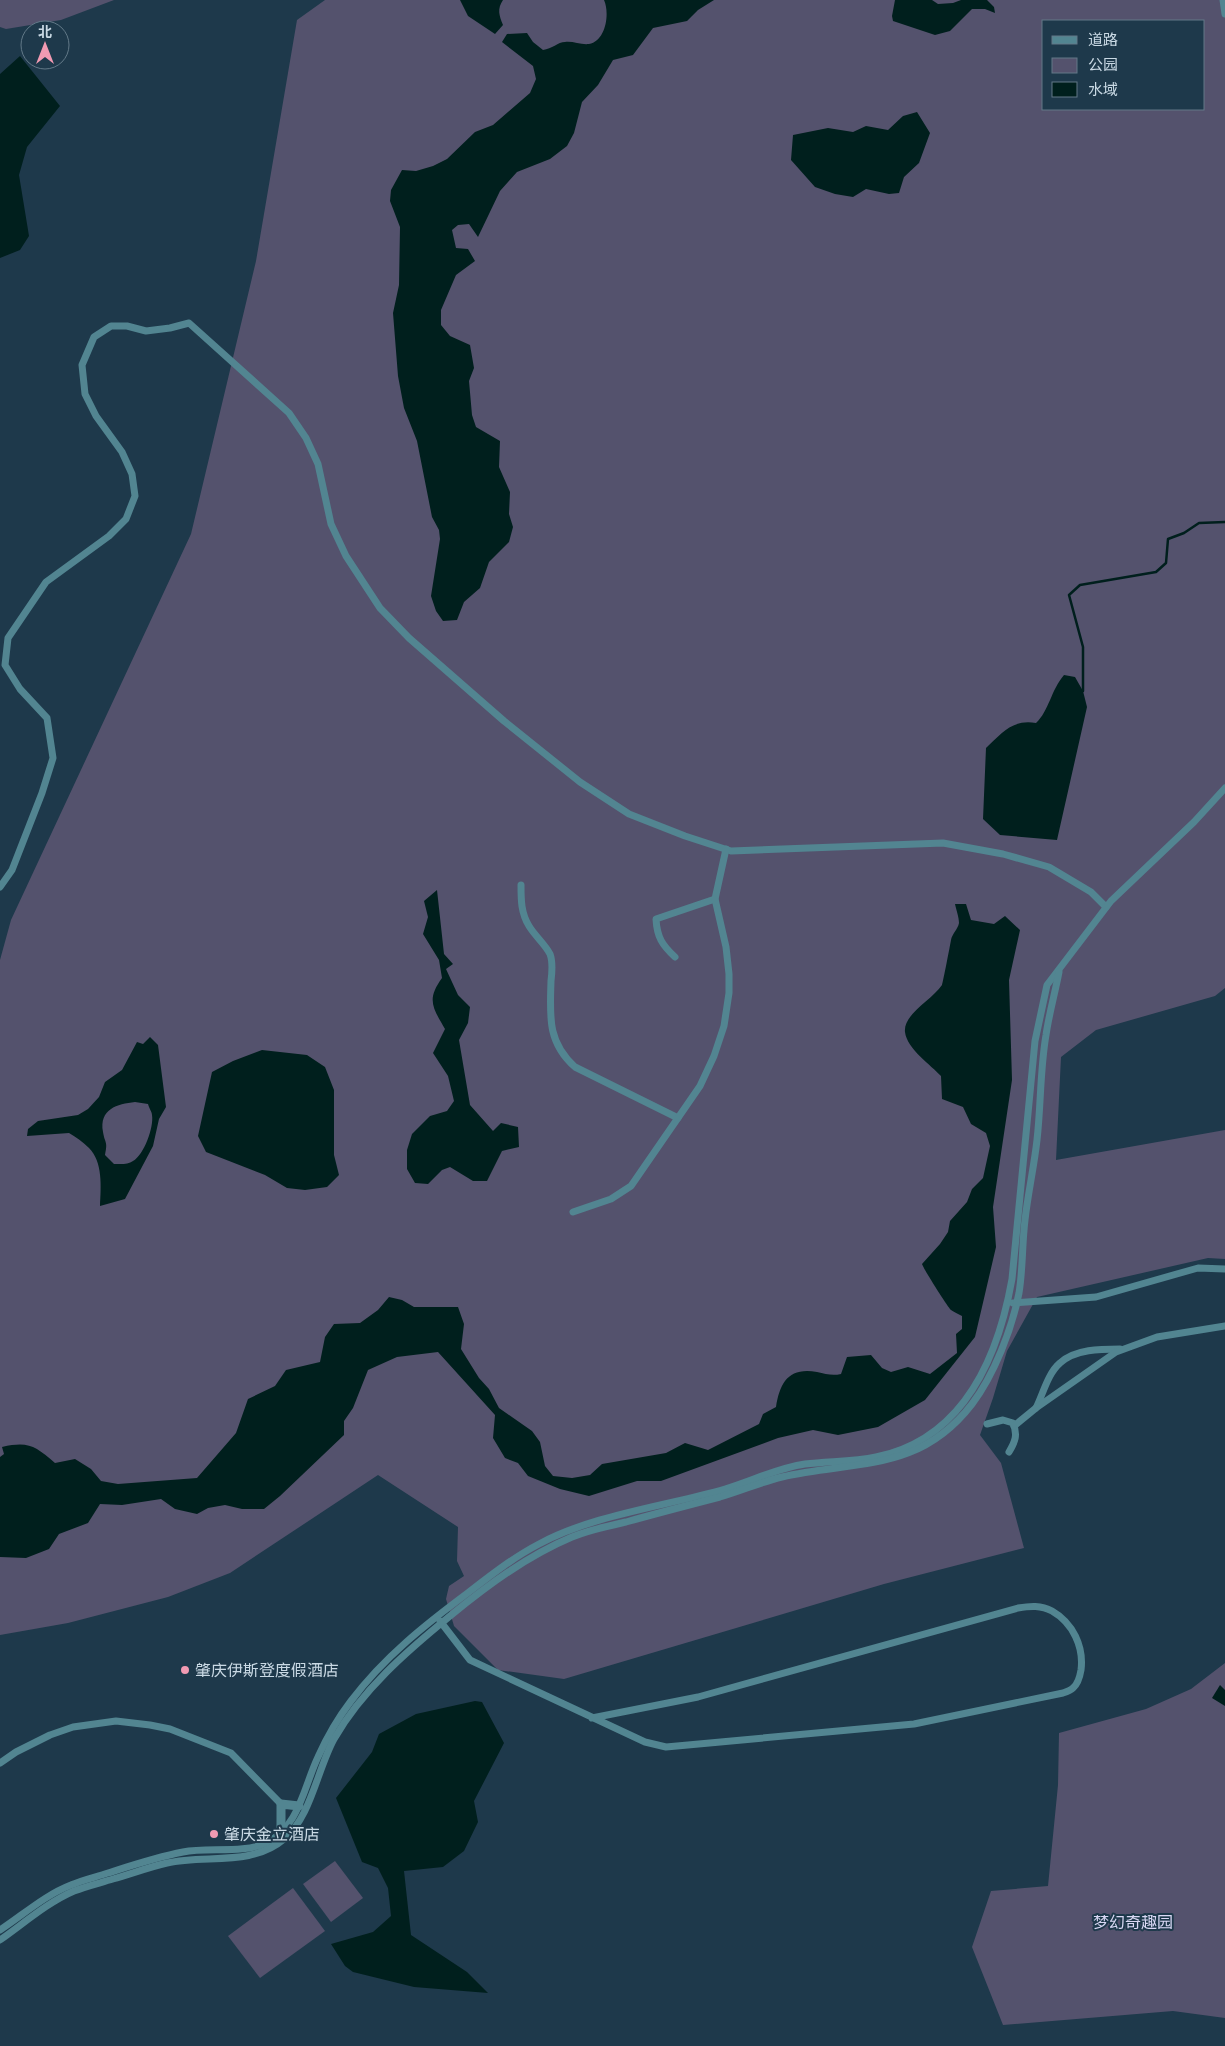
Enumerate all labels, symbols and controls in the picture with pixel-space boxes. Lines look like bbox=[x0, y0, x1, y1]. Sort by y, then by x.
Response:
north arrow bbox=[20, 20, 70, 70]
legend bbox=[1042, 20, 1205, 110]
text: 北 bbox=[38, 24, 52, 40]
text: 道路 bbox=[1088, 31, 1118, 48]
text: 公园 bbox=[1088, 56, 1118, 73]
text: 水域 bbox=[1088, 81, 1118, 98]
place label: 肇庆伊斯登度假酒店 bbox=[195, 1662, 339, 1679]
marker: 肇庆伊斯登度假酒店 bbox=[179, 1664, 191, 1676]
place label: 肇庆金立酒店 bbox=[224, 1826, 320, 1843]
marker: 肇庆金立酒店 bbox=[208, 1828, 220, 1840]
park label: 梦幻奇趣园 bbox=[1093, 1914, 1173, 1931]

